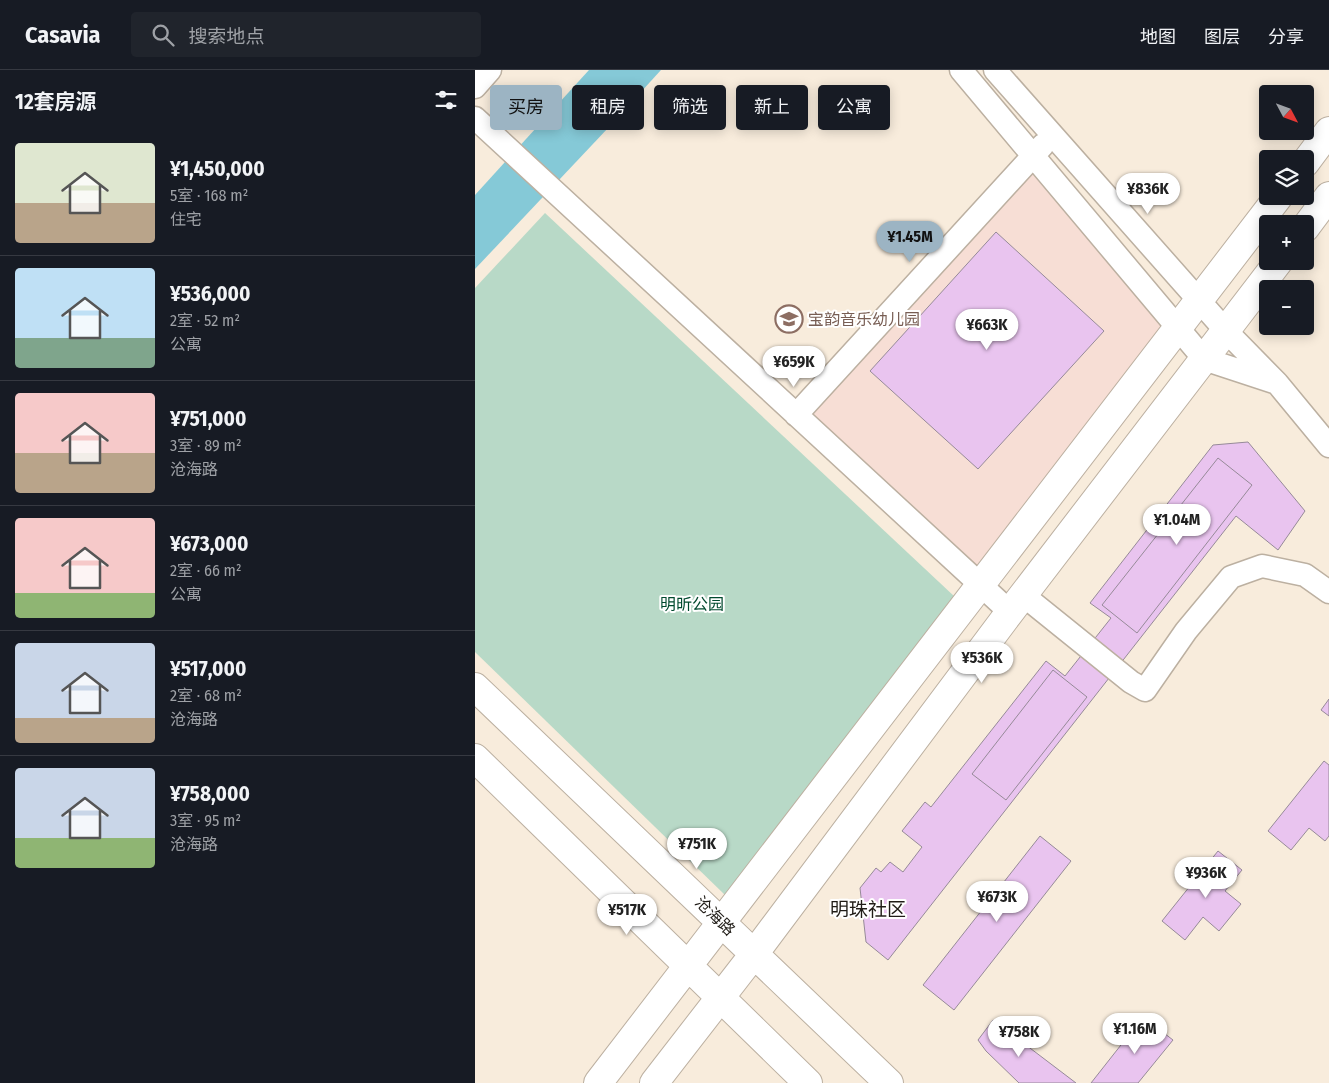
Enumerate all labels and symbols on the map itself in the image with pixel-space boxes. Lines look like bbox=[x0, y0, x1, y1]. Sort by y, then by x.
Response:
north arrow bbox=[1259, 85, 1314, 140]
pin: ¥836K bbox=[1113, 172, 1183, 215]
pin: ¥1.45M bbox=[869, 220, 951, 263]
school or university icon: 宝韵音乐幼儿园 bbox=[774, 304, 804, 334]
pin: ¥663K bbox=[952, 308, 1022, 351]
place label: 宝韵音乐幼儿园 bbox=[808, 310, 920, 329]
pin: ¥659K bbox=[759, 346, 829, 388]
pin: ¥1.04M bbox=[1136, 504, 1218, 546]
park label: 明昕公园 bbox=[660, 595, 724, 614]
pin: ¥536K bbox=[947, 642, 1017, 684]
pin: ¥751K bbox=[662, 828, 732, 870]
pin: ¥936K bbox=[1171, 856, 1241, 899]
pin: ¥673K bbox=[962, 880, 1032, 923]
street label: 沧海路 bbox=[691, 892, 739, 940]
pin: ¥517K bbox=[592, 894, 662, 936]
district label: 明珠社区 bbox=[830, 898, 906, 921]
pin: ¥1.16M bbox=[1094, 1012, 1176, 1055]
pin: ¥758K bbox=[984, 1016, 1054, 1058]

